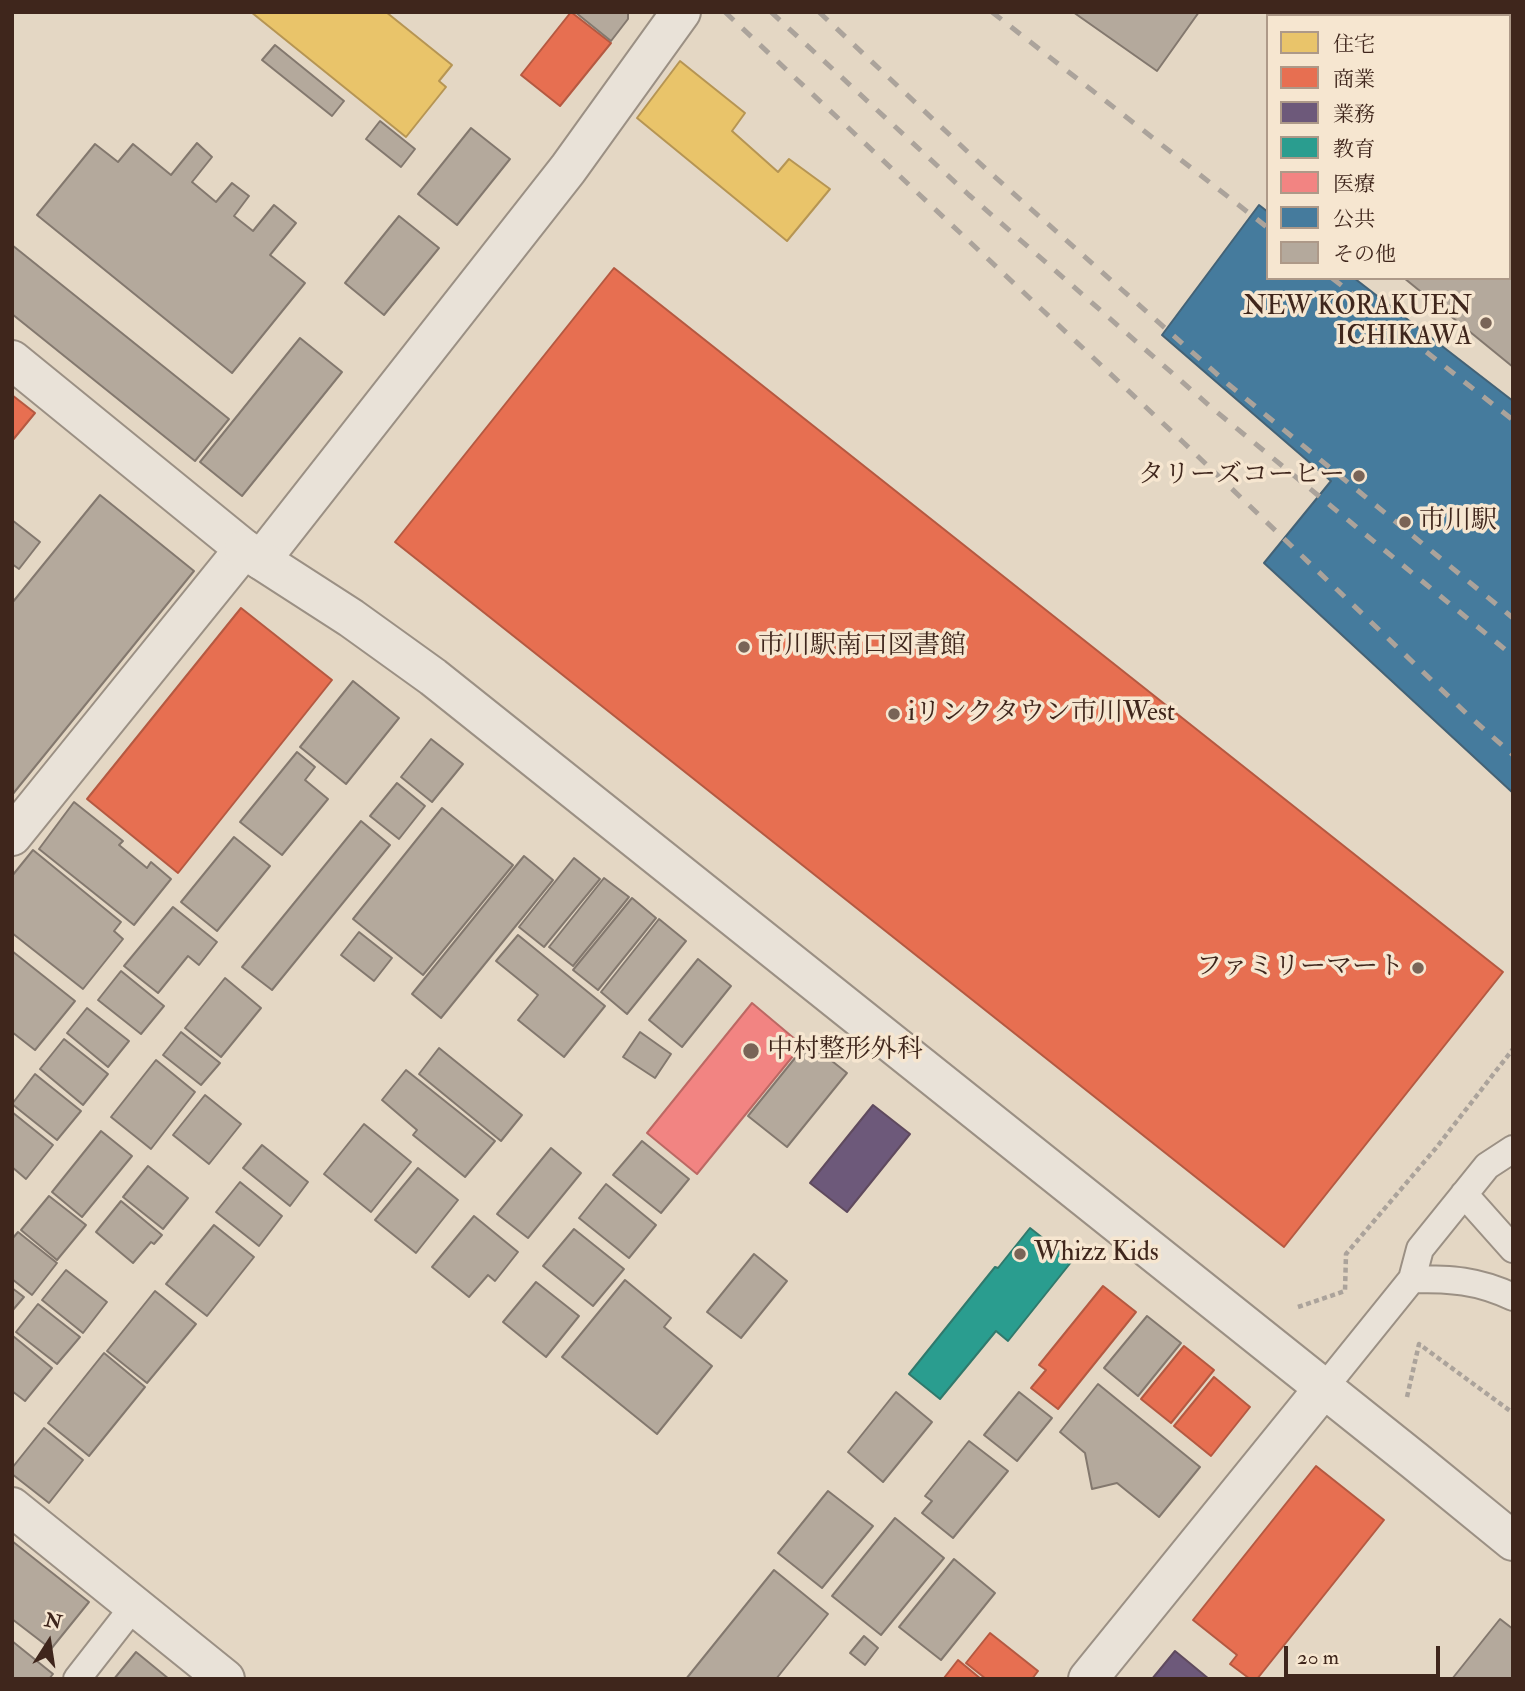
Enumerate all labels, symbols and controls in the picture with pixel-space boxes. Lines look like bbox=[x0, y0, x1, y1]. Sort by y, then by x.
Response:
legend bbox=[1266, 14, 1511, 280]
text: 住宅 bbox=[1333, 31, 1375, 58]
text: 商業 bbox=[1333, 66, 1375, 93]
text: 業務 bbox=[1333, 101, 1375, 128]
text: 教育 bbox=[1333, 136, 1375, 163]
text: 医療 bbox=[1333, 171, 1375, 198]
text: 公共 bbox=[1333, 206, 1375, 233]
text: その他 bbox=[1333, 241, 1396, 268]
place label: NEW KORAKUEN ICHIKAWA bbox=[1243, 292, 1472, 354]
marker: NEW KORAKUEN ICHIKAWA bbox=[1478, 315, 1494, 331]
place label: タリーズコーヒー bbox=[1138, 460, 1345, 492]
marker: タリーズコーヒー bbox=[1351, 468, 1367, 484]
place label: 市川駅 bbox=[1419, 506, 1497, 538]
marker: 市川駅 bbox=[1397, 514, 1413, 530]
place label: 市川駅南口図書館 bbox=[758, 631, 966, 663]
marker: 市川駅南口図書館 bbox=[736, 639, 752, 655]
place label: iリンクタウン市川West bbox=[908, 698, 1175, 730]
marker: iリンクタウン市川West bbox=[886, 706, 902, 722]
place label: ファミリーマート bbox=[1196, 952, 1404, 984]
marker: ファミリーマート bbox=[1410, 960, 1426, 976]
place label: 中村整形外科 bbox=[767, 1035, 923, 1067]
marker: 中村整形外科 bbox=[741, 1041, 761, 1061]
place label: Whizz Kids bbox=[1034, 1238, 1159, 1270]
marker: Whizz Kids bbox=[1012, 1246, 1028, 1262]
north arrow bbox=[14, 1607, 84, 1677]
text: N bbox=[43, 1608, 64, 1635]
scale bar bbox=[1287, 1632, 1443, 1676]
text: 20 m bbox=[1297, 1644, 1339, 1671]

